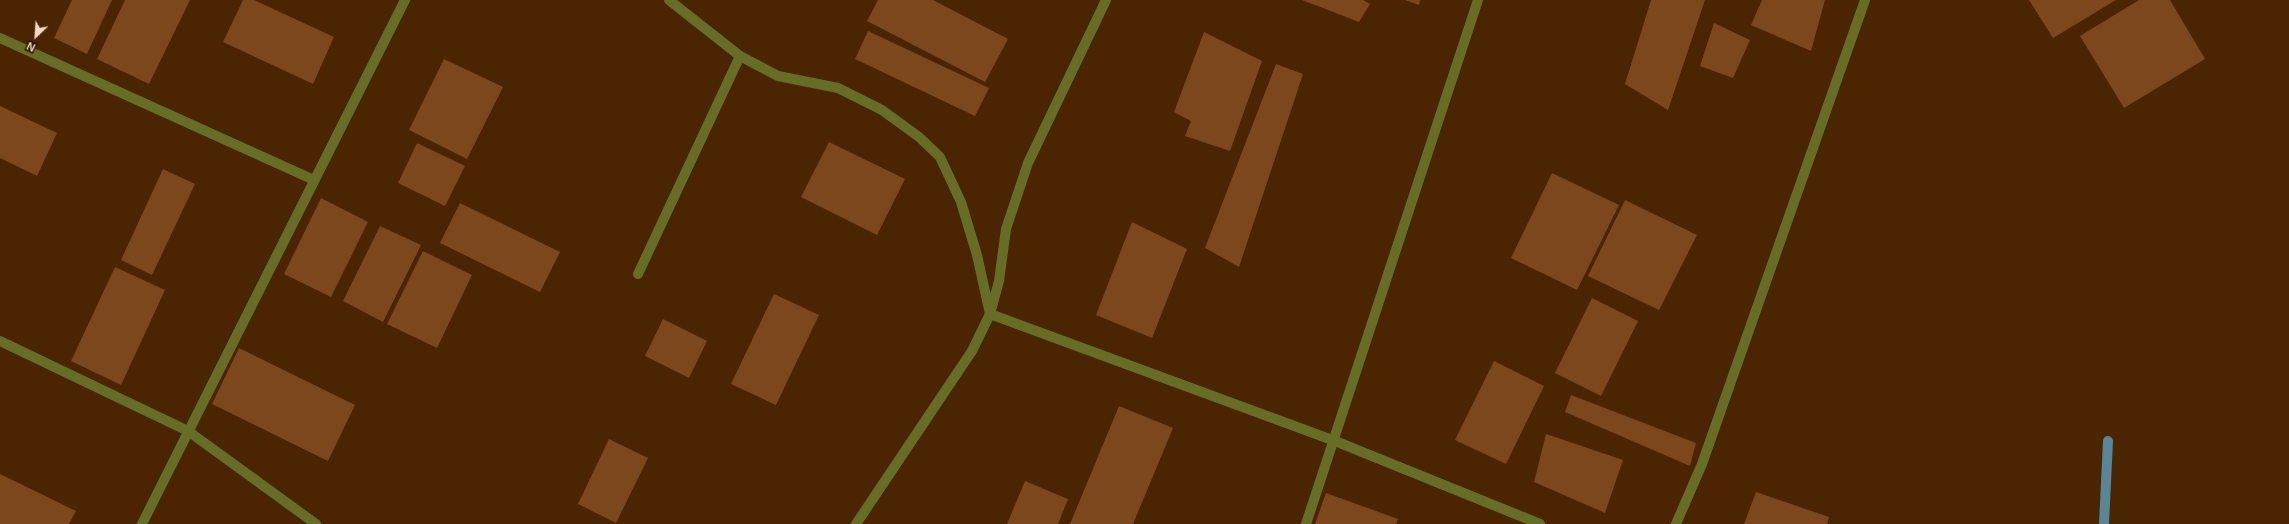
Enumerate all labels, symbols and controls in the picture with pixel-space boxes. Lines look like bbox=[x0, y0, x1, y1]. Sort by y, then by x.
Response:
north arrow bbox=[16, 16, 56, 56]
text: N bbox=[25, 40, 37, 54]

